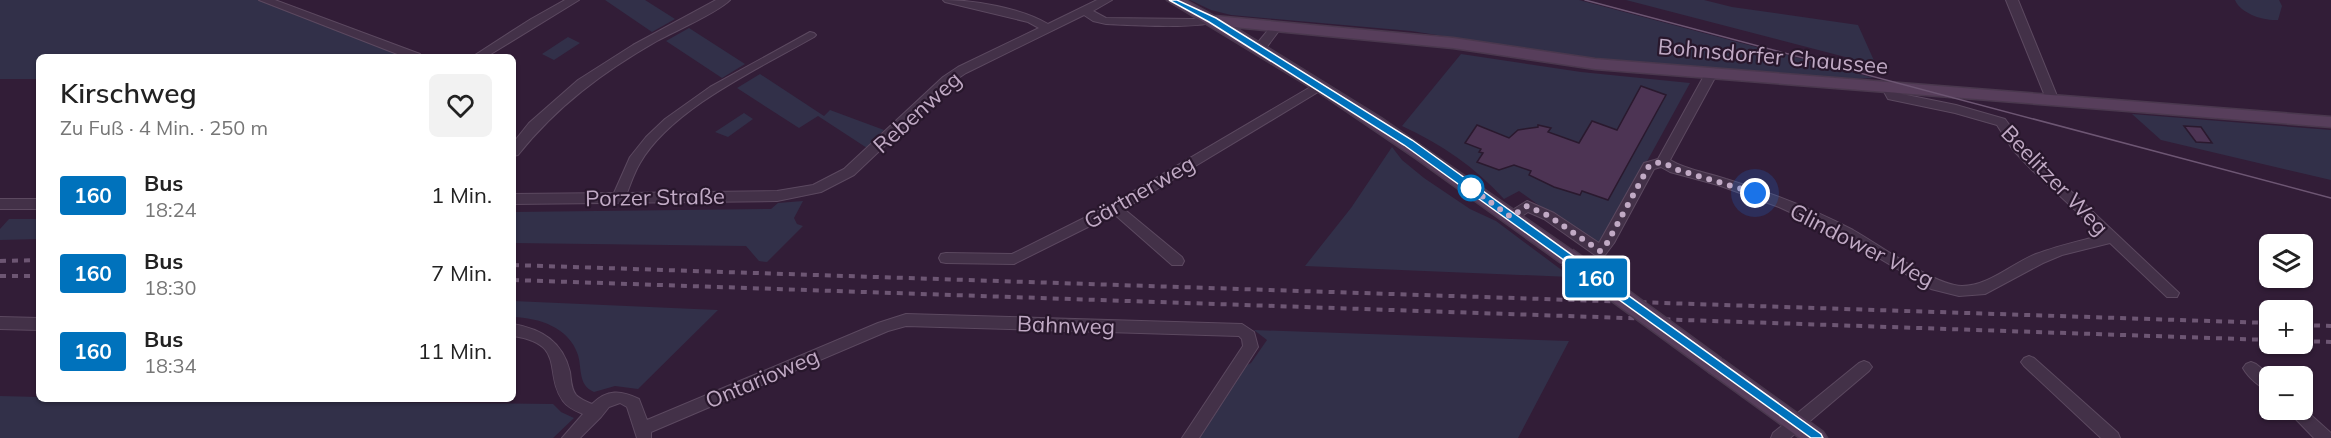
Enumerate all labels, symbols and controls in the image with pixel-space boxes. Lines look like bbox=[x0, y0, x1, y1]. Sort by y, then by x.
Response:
street label: Bohnsdorfer Chaussee bbox=[1657, 32, 1889, 80]
street label: Rebenweg bbox=[867, 65, 967, 159]
button: heart bbox=[429, 74, 492, 137]
text: Kirschweg bbox=[60, 75, 197, 110]
text: Zu Fuß · 4 Min. · 250 m bbox=[60, 115, 268, 140]
street label: Beelitzer Weg bbox=[1995, 119, 2115, 241]
street label: Gärtnerweg bbox=[1079, 149, 1199, 235]
text: Bus bbox=[144, 169, 183, 197]
unlabelled marker bbox=[1458, 175, 1484, 201]
your location bbox=[1740, 178, 1770, 208]
text: 1 Min. bbox=[431, 181, 492, 209]
text: 160 bbox=[74, 182, 112, 208]
street label: Porzer Straße bbox=[585, 182, 725, 212]
text: 18:24 bbox=[144, 197, 197, 222]
street label: Glindower Weg bbox=[1785, 197, 1939, 293]
map controls bbox=[2259, 234, 2313, 420]
button: layers bbox=[2259, 234, 2313, 288]
text: Bus bbox=[144, 247, 183, 275]
line badge: 160 bbox=[1562, 258, 1630, 298]
text: 7 Min. bbox=[431, 259, 492, 287]
text: 160 bbox=[74, 260, 112, 286]
text: 160 bbox=[1577, 265, 1615, 291]
text: 18:30 bbox=[144, 275, 197, 300]
button: + bbox=[2259, 300, 2313, 354]
street label: Bahnweg bbox=[1017, 309, 1115, 341]
text: Bus bbox=[144, 325, 183, 353]
text: 11 Min. bbox=[418, 337, 492, 365]
text: 160 bbox=[74, 338, 112, 364]
street label: Ontarioweg bbox=[701, 342, 823, 414]
text: 18:34 bbox=[144, 353, 197, 378]
button: − bbox=[2259, 366, 2313, 420]

